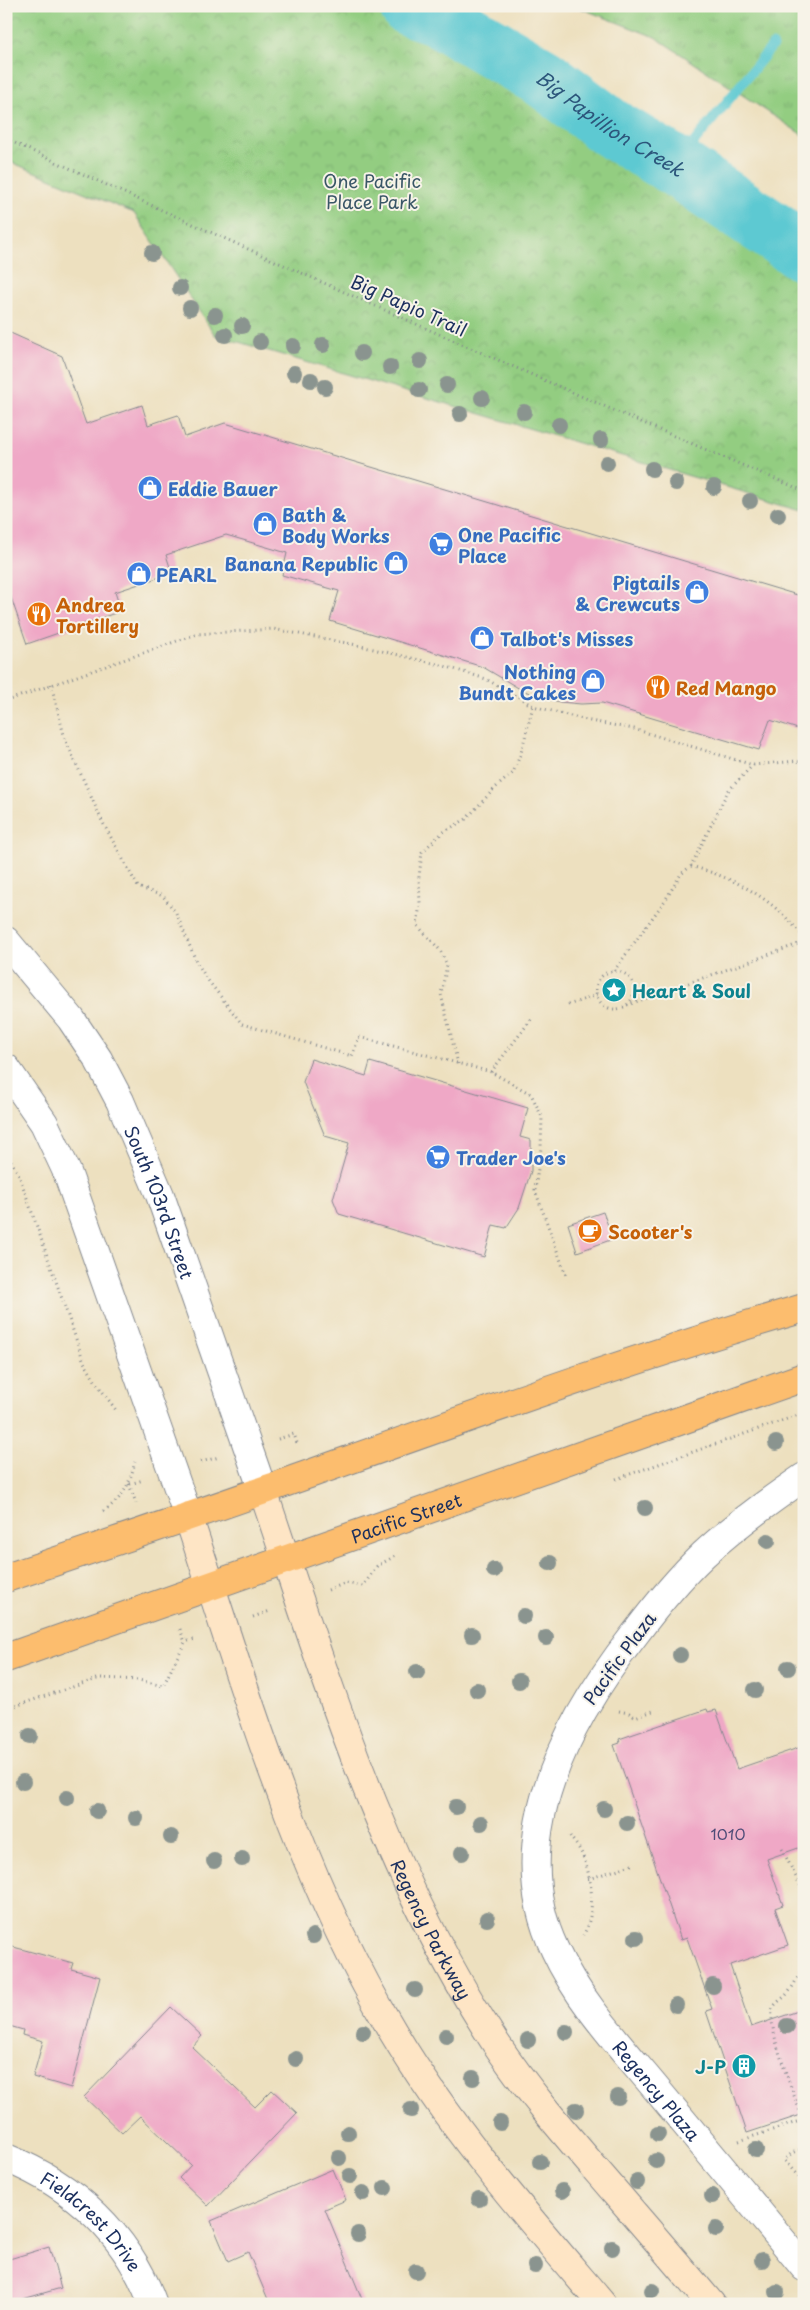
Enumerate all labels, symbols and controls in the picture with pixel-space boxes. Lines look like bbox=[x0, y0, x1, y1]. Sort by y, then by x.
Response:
water label: Big Papillion Creek bbox=[531, 63, 691, 183]
park label: One Pacific Place Park bbox=[323, 167, 421, 215]
street label: Big Papio Trail bbox=[346, 267, 472, 343]
shop icon: Eddie Bauer bbox=[137, 475, 163, 501]
place label: Eddie Bauer bbox=[168, 475, 279, 502]
place label: Bath & Body Works bbox=[282, 501, 390, 549]
shop icon: Bath & Body Works bbox=[252, 511, 278, 537]
place label: One Pacific Place bbox=[458, 521, 561, 569]
supermarket icon: One Pacific Place bbox=[428, 531, 454, 557]
place label: Banana Republic bbox=[224, 550, 378, 577]
shop icon: Banana Republic bbox=[383, 550, 409, 576]
shop icon: PEARL bbox=[126, 561, 152, 587]
place label: PEARL bbox=[156, 561, 217, 588]
place label: Pigtails & Crewcuts bbox=[575, 569, 680, 617]
shop icon: Pigtails & Crewcuts bbox=[684, 579, 710, 605]
place label: Andrea Tortillery bbox=[56, 591, 139, 639]
restaurant icon: Andrea Tortillery bbox=[26, 601, 52, 627]
shop icon: Talbot's Misses bbox=[469, 625, 495, 651]
place label: Talbot's Misses bbox=[500, 625, 634, 652]
place label: Nothing Bundt Cakes bbox=[458, 658, 576, 706]
shop icon: Nothing Bundt Cakes bbox=[580, 668, 606, 694]
restaurant icon: Red Mango bbox=[645, 674, 671, 700]
place label: Red Mango bbox=[676, 674, 777, 701]
place icon: Heart & Soul bbox=[601, 977, 627, 1003]
place label: Heart & Soul bbox=[632, 977, 751, 1004]
street label: South 103rd Street bbox=[118, 1121, 202, 1282]
supermarket icon: Trader Joe's bbox=[425, 1144, 451, 1170]
place label: Trader Joe's bbox=[456, 1144, 566, 1171]
cafe icon: Scooter's bbox=[577, 1218, 603, 1244]
place label: Scooter's bbox=[608, 1218, 693, 1245]
street label: Pacific Street bbox=[347, 1485, 465, 1549]
street label: Pacific Plaza bbox=[576, 1606, 662, 1710]
house number: 1010 bbox=[711, 1822, 745, 1845]
street label: Regency Parkway bbox=[385, 1855, 479, 2004]
street label: Regency Plaza bbox=[607, 2034, 708, 2147]
place label: J-P bbox=[695, 2053, 726, 2080]
building icon: J-P bbox=[731, 2053, 757, 2079]
street label: Fieldcrest Drive bbox=[36, 2164, 149, 2276]

